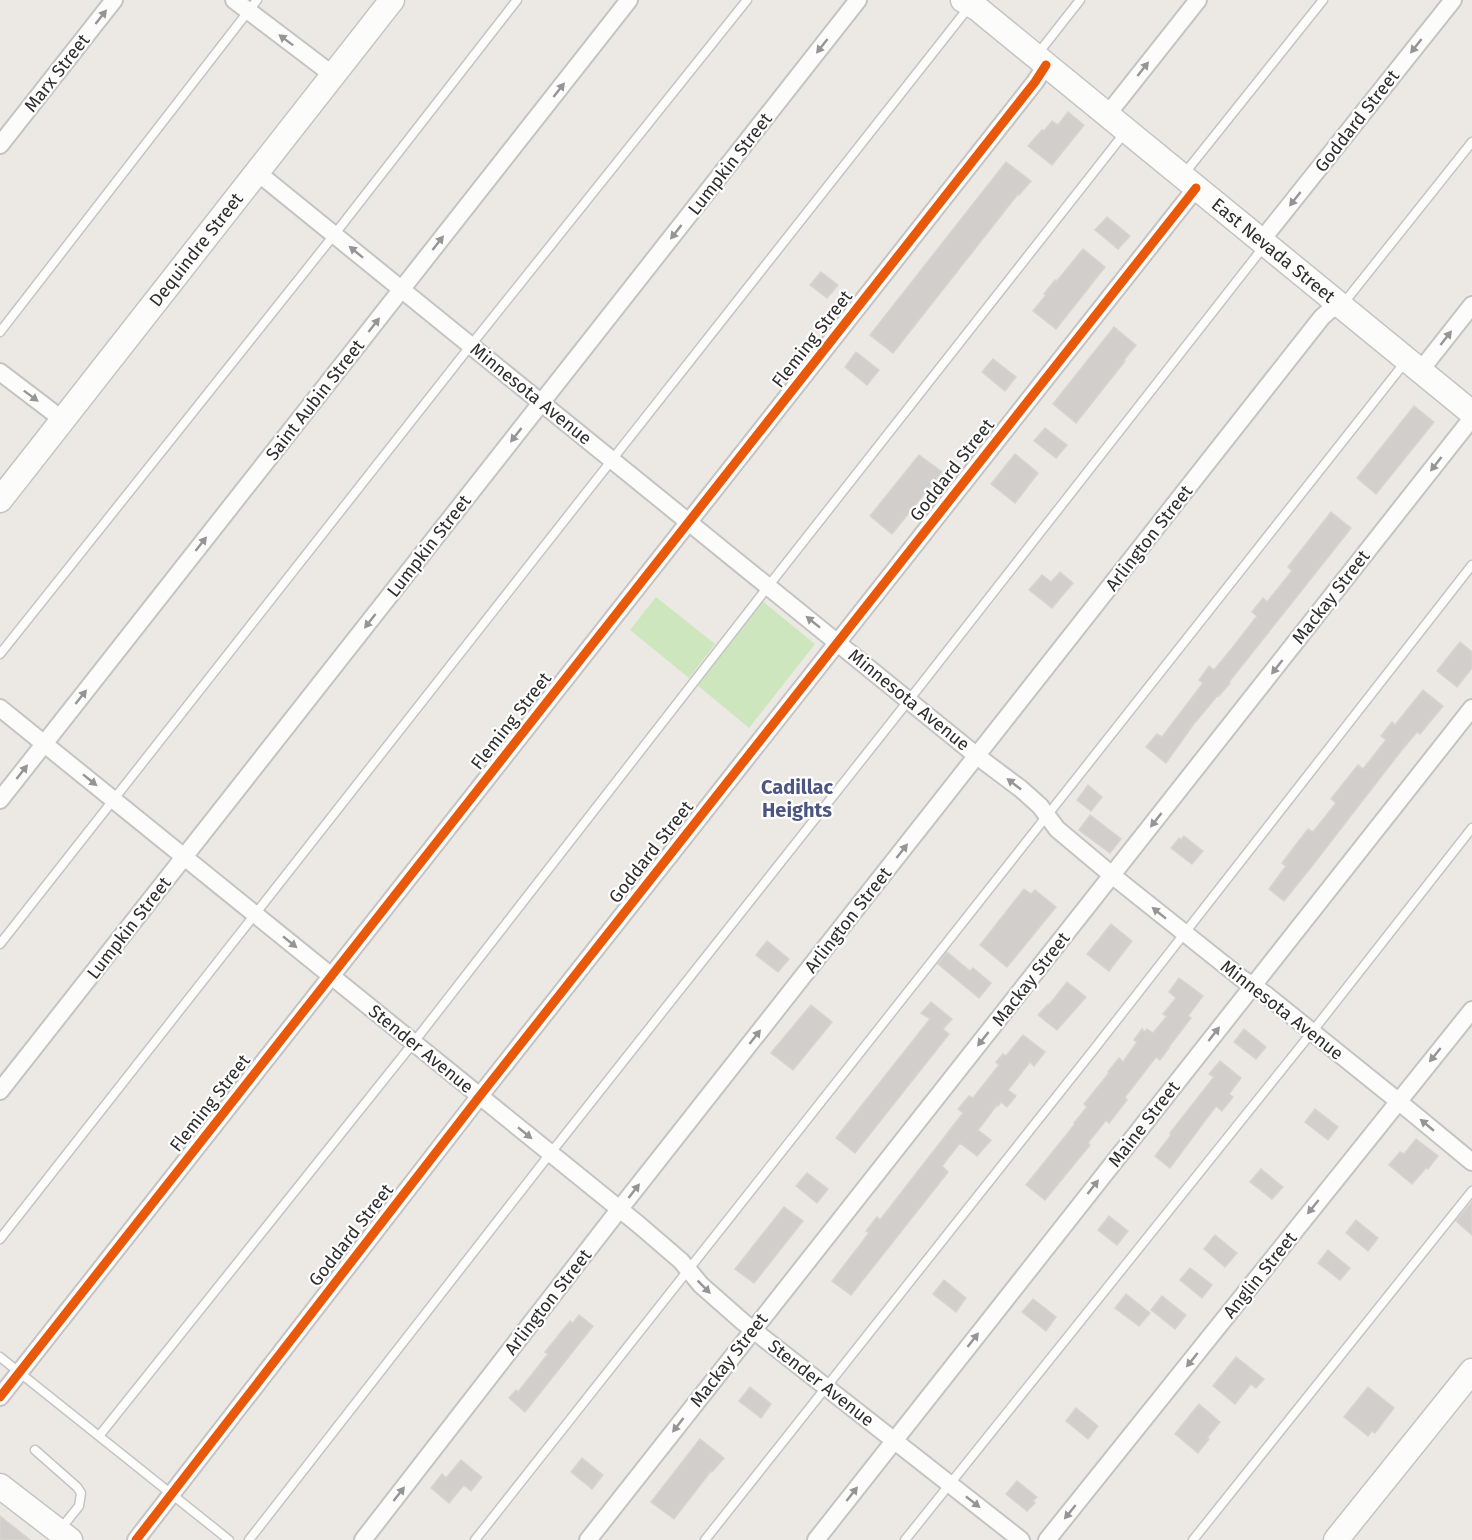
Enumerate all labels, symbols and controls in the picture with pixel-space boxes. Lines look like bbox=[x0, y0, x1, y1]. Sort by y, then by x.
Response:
one-way arrow bbox=[95, 9, 108, 25]
street label: Marx Street bbox=[20, 29, 95, 116]
one-way arrow bbox=[278, 34, 294, 46]
one-way arrow bbox=[816, 38, 829, 54]
one-way arrow bbox=[1410, 38, 1423, 54]
one-way arrow bbox=[1137, 61, 1150, 77]
street label: Goddard Street bbox=[1310, 65, 1404, 177]
one-way arrow bbox=[552, 82, 564, 97]
street label: Lumpkin Street bbox=[683, 108, 777, 220]
street label: Dequindre Street bbox=[145, 188, 248, 311]
one-way arrow bbox=[1290, 191, 1302, 206]
street label: East Nevada Street bbox=[1207, 193, 1340, 308]
one-way arrow bbox=[669, 224, 682, 240]
one-way arrow bbox=[431, 235, 444, 251]
one-way arrow bbox=[348, 246, 364, 259]
street label: Fleming Street bbox=[767, 285, 857, 392]
one-way arrow bbox=[367, 317, 380, 333]
one-way arrow bbox=[1440, 330, 1453, 346]
street label: Saint Aubin Street bbox=[261, 335, 369, 465]
street label: Minnesota Avenue bbox=[466, 338, 596, 450]
one-way arrow bbox=[23, 390, 39, 402]
street label: Goddard Street bbox=[905, 414, 999, 526]
one-way arrow bbox=[510, 427, 523, 443]
one-way arrow bbox=[1430, 456, 1443, 472]
street label: Arlington Street bbox=[1101, 480, 1198, 595]
street label: Lumpkin Street bbox=[382, 490, 476, 602]
one-way arrow bbox=[195, 536, 208, 552]
street label: Mackay Street bbox=[1287, 545, 1375, 648]
one-way arrow bbox=[363, 613, 376, 629]
one-way arrow bbox=[805, 617, 820, 629]
street label: Minnesota Avenue bbox=[844, 644, 974, 756]
one-way arrow bbox=[1270, 659, 1283, 675]
street label: Fleming Street bbox=[466, 667, 556, 774]
one-way arrow bbox=[74, 690, 86, 705]
one-way arrow bbox=[16, 764, 28, 779]
one-way arrow bbox=[82, 774, 98, 787]
district label: Cadillac Heights bbox=[761, 775, 834, 822]
one-way arrow bbox=[1006, 778, 1021, 790]
street label: Goddard Street bbox=[604, 796, 698, 908]
one-way arrow bbox=[1150, 812, 1163, 828]
one-way arrow bbox=[895, 844, 907, 859]
street label: Arlington Street bbox=[800, 862, 897, 977]
street label: Lumpkin Street bbox=[82, 872, 176, 984]
one-way arrow bbox=[1151, 906, 1167, 919]
street label: Mackay Street bbox=[987, 927, 1075, 1030]
one-way arrow bbox=[283, 936, 298, 948]
street label: Minnesota Avenue bbox=[1216, 955, 1348, 1065]
street label: Stender Avenue bbox=[364, 1000, 478, 1098]
one-way arrow bbox=[1208, 1026, 1221, 1042]
one-way arrow bbox=[749, 1030, 761, 1045]
one-way arrow bbox=[977, 1031, 990, 1047]
one-way arrow bbox=[1429, 1047, 1442, 1063]
street label: Fleming Street bbox=[165, 1049, 255, 1156]
street label: Maine Street bbox=[1104, 1076, 1185, 1171]
one-way arrow bbox=[1420, 1119, 1435, 1132]
one-way arrow bbox=[517, 1127, 533, 1140]
street label: Goddard Street bbox=[304, 1179, 398, 1291]
one-way arrow bbox=[1087, 1180, 1099, 1195]
one-way arrow bbox=[628, 1183, 640, 1198]
one-way arrow bbox=[1308, 1200, 1320, 1215]
street label: Anglin Street bbox=[1218, 1227, 1302, 1323]
street label: Arlington Street bbox=[500, 1244, 597, 1359]
one-way arrow bbox=[697, 1280, 711, 1294]
street label: Mackay Street bbox=[685, 1308, 773, 1411]
one-way arrow bbox=[966, 1333, 978, 1348]
street label: Stender Avenue bbox=[764, 1335, 878, 1431]
one-way arrow bbox=[1186, 1352, 1198, 1367]
one-way arrow bbox=[673, 1418, 685, 1433]
one-way arrow bbox=[392, 1486, 404, 1501]
one-way arrow bbox=[846, 1486, 859, 1502]
one-way arrow bbox=[965, 1496, 981, 1509]
one-way arrow bbox=[1063, 1504, 1076, 1520]

